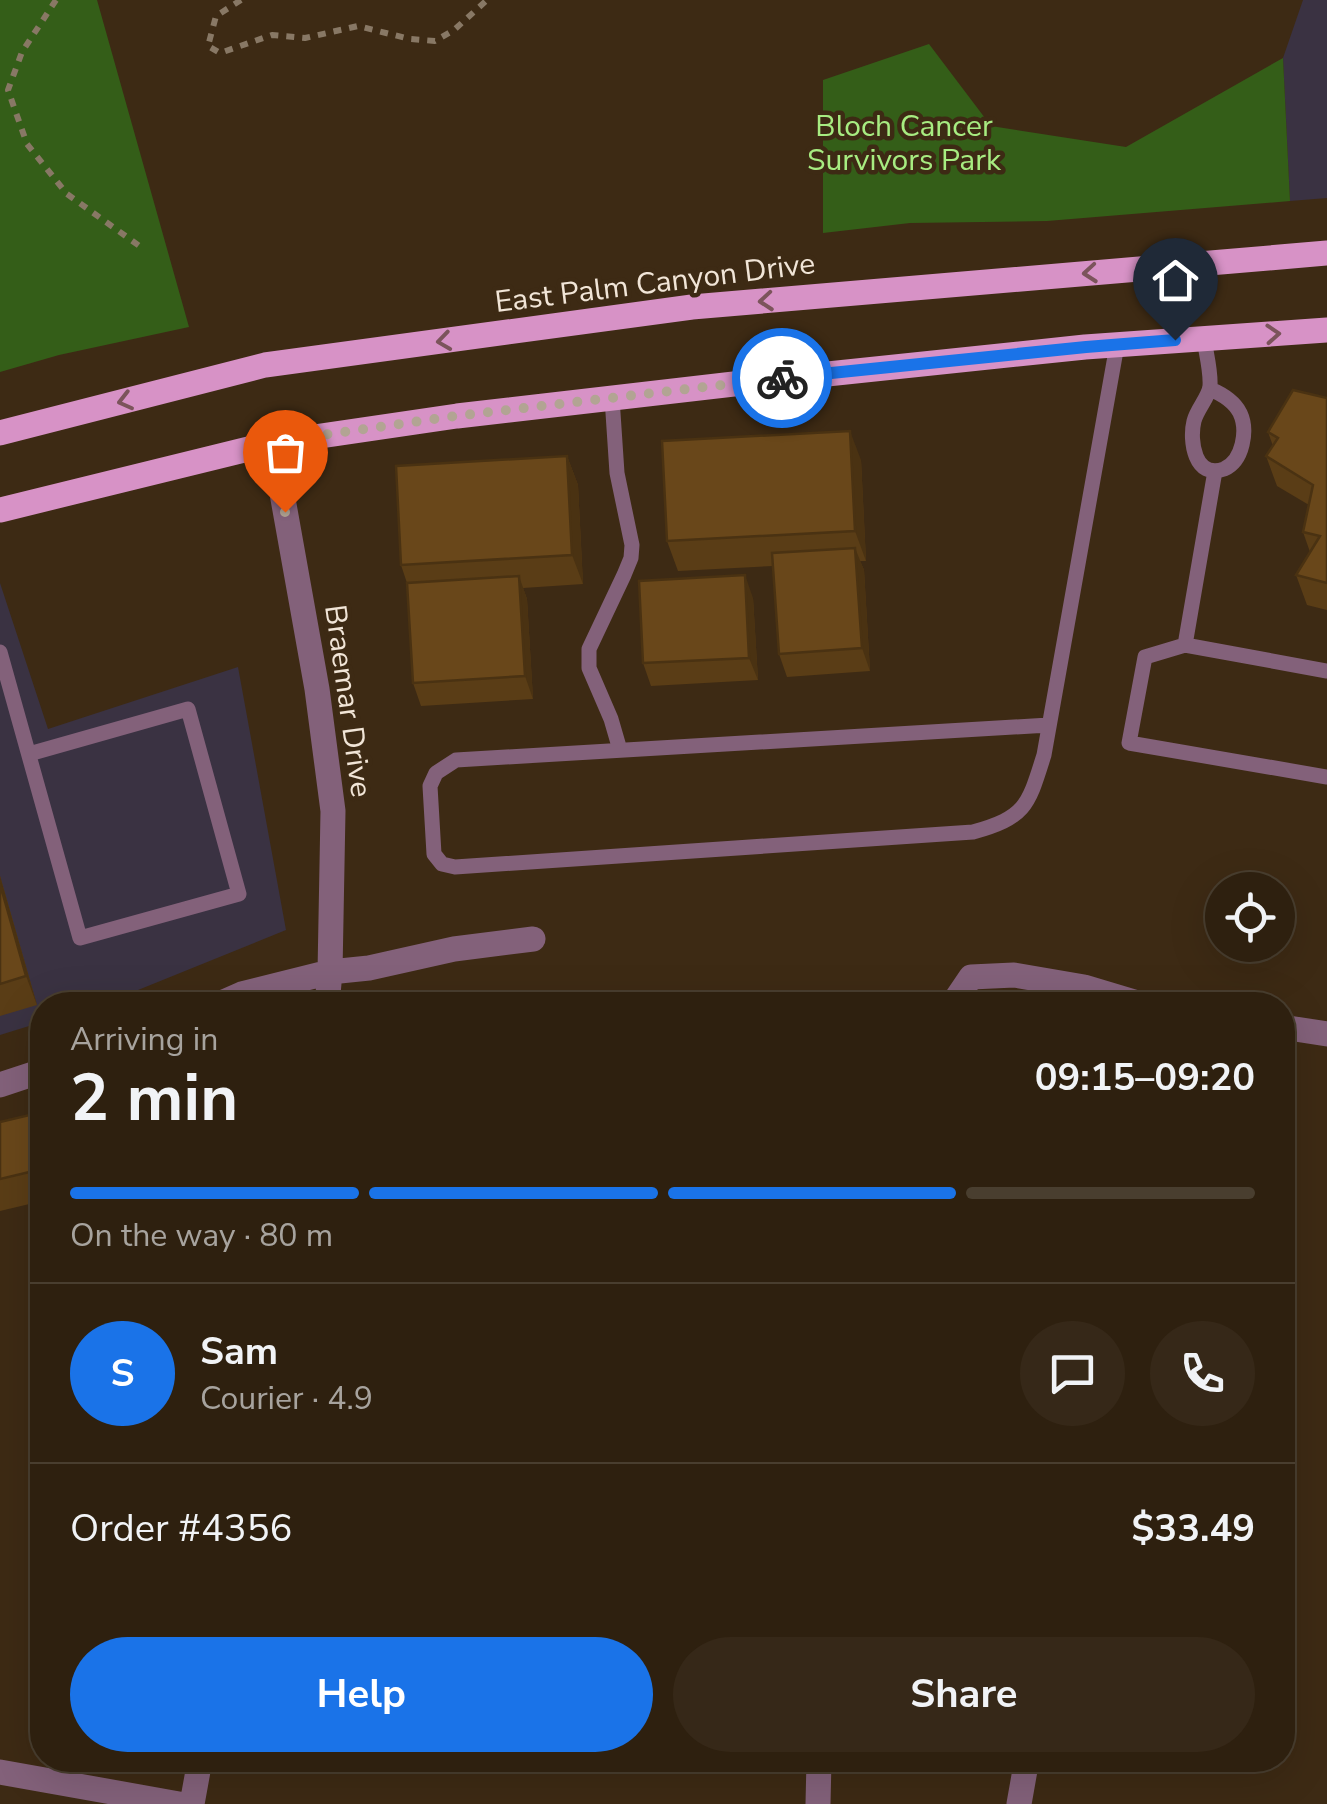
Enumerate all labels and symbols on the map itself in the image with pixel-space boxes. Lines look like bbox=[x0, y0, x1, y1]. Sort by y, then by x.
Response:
park label: Bloch Cancer Survivors Park bbox=[807, 106, 1002, 181]
pin bbox=[1133, 238, 1218, 341]
street label: East Palm Canyon Drive bbox=[493, 243, 817, 323]
one-way arrow bbox=[1082, 262, 1098, 284]
one-way arrow bbox=[758, 289, 774, 311]
one-way arrow bbox=[1265, 323, 1281, 345]
courier bbox=[732, 328, 832, 428]
one-way arrow bbox=[436, 329, 452, 350]
one-way arrow bbox=[117, 389, 134, 410]
pin bbox=[243, 410, 328, 513]
street label: Braemar Drive bbox=[314, 602, 382, 800]

